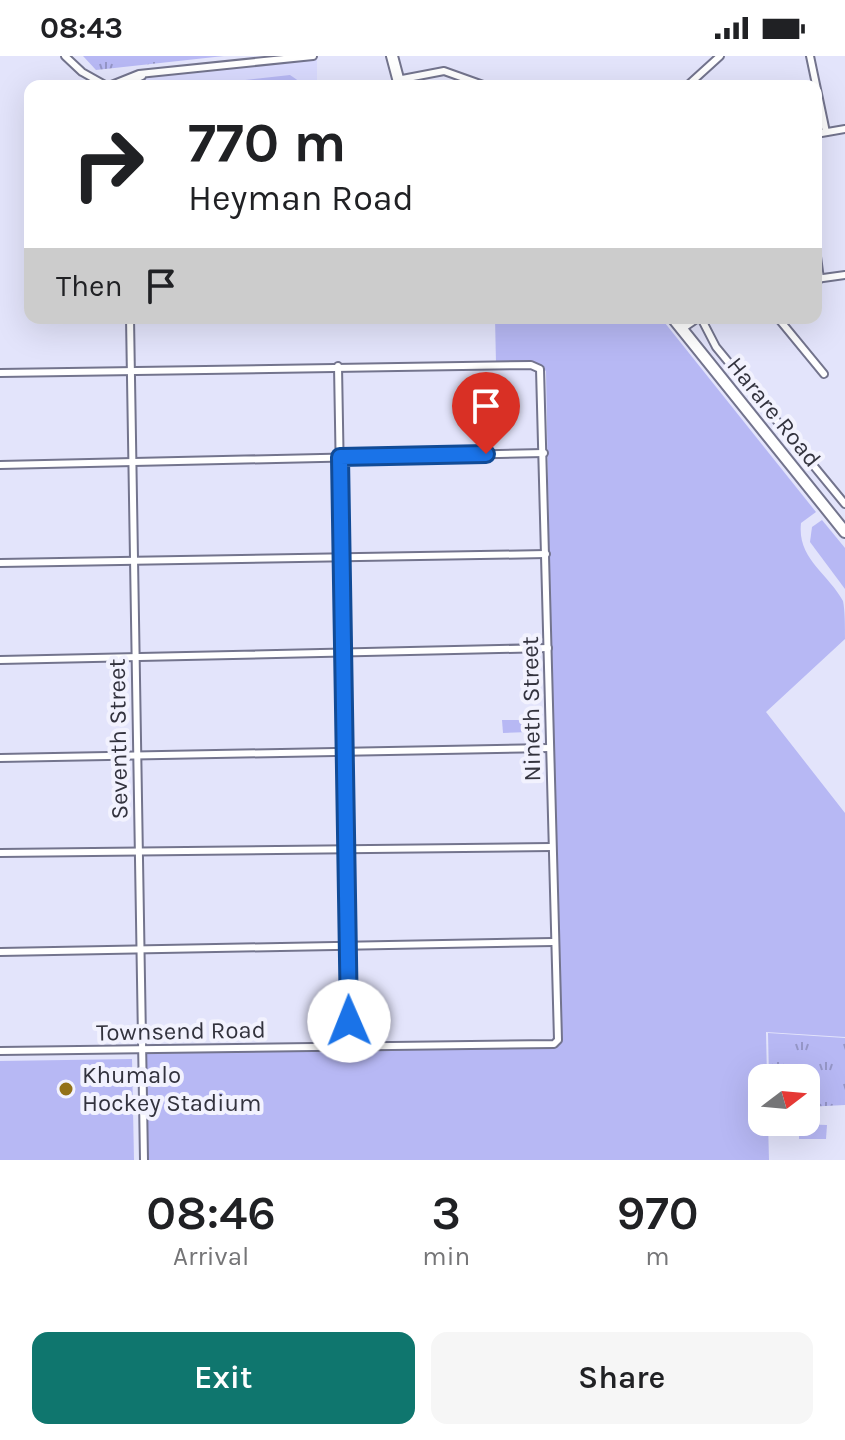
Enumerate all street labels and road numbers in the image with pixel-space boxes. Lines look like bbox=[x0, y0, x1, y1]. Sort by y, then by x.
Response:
street label: Harare Road bbox=[721, 351, 827, 473]
street label: Nineth Street bbox=[516, 636, 546, 782]
street label: Seventh Street bbox=[103, 658, 133, 820]
street label: Townsend Road bbox=[96, 1016, 266, 1046]

